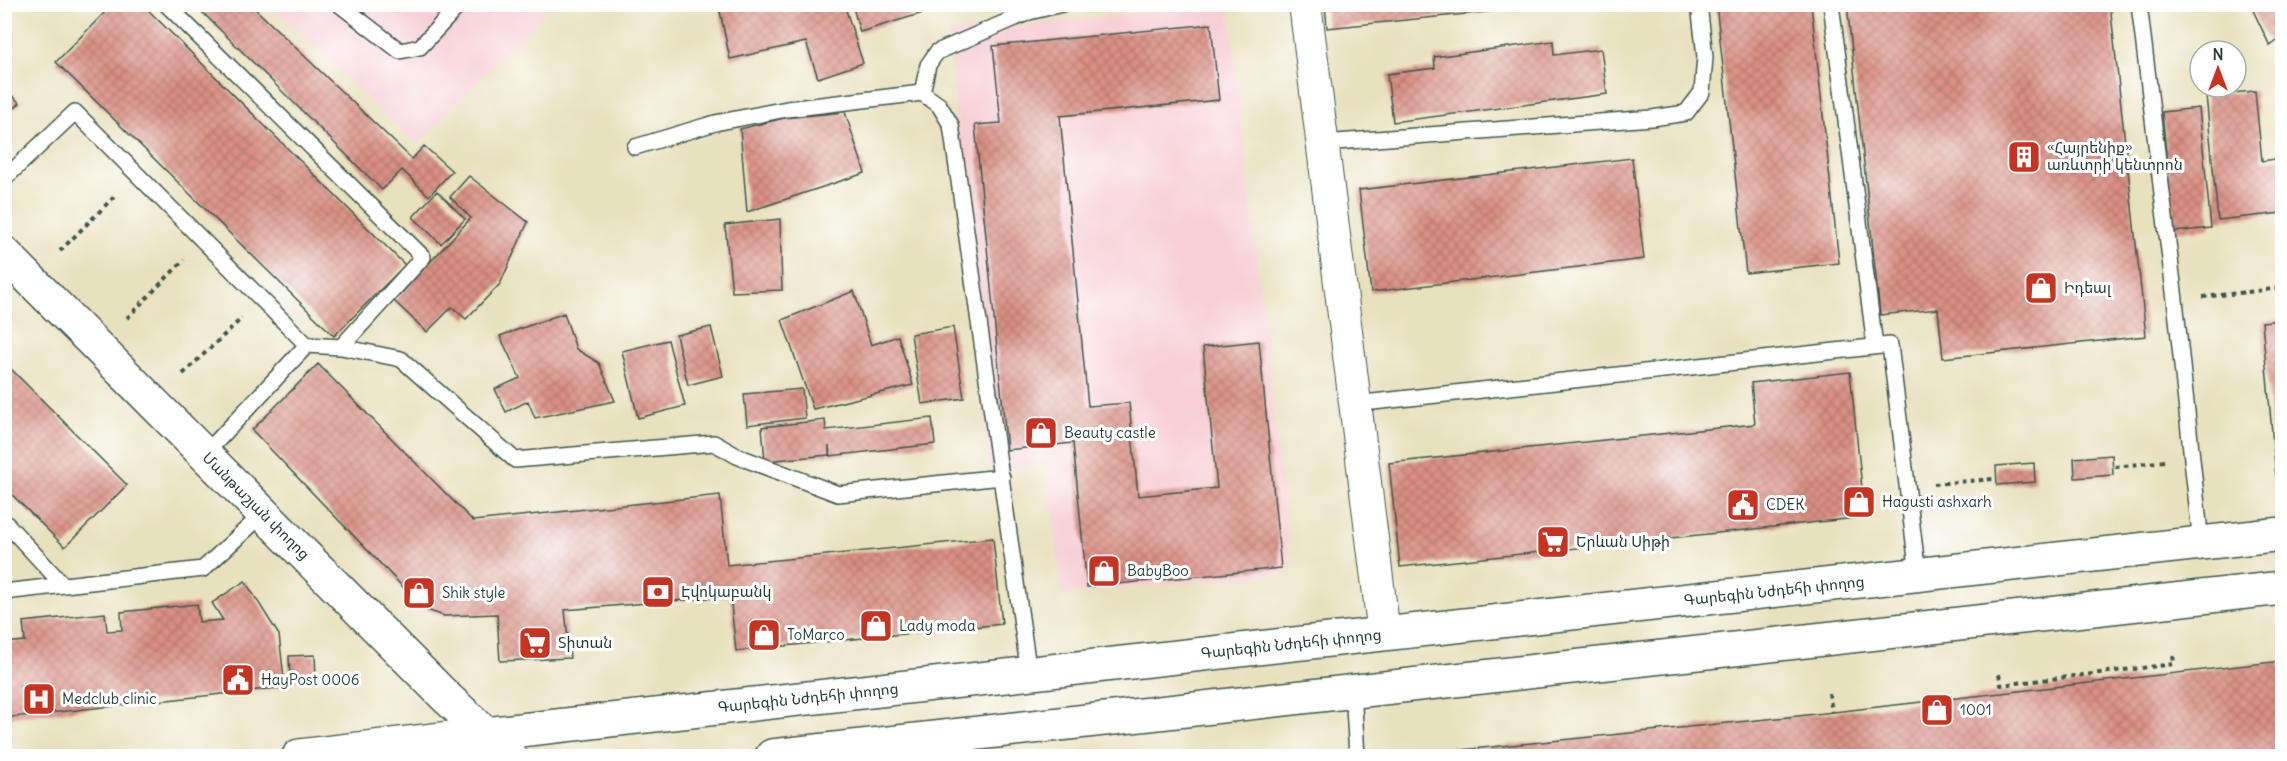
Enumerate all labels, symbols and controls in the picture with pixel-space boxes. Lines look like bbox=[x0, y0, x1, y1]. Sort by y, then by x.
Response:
north arrow bbox=[2188, 39, 2248, 99]
text: N bbox=[2212, 44, 2224, 64]
place label: «Հայրենիք» առևտրի կենտրոն bbox=[2047, 138, 2183, 174]
building icon: «Հայրենիք» առևտրի կենտրոն bbox=[2006, 139, 2042, 175]
shop icon: Իդեալ bbox=[2023, 270, 2059, 306]
place label: Իդեալ bbox=[2064, 278, 2112, 297]
shop icon: Beauty castle bbox=[1023, 415, 1059, 451]
place label: Beauty castle bbox=[1064, 423, 1156, 442]
street label: Մանթաշյան փողոց bbox=[199, 448, 314, 563]
shop icon: Hagusti ashxarh bbox=[1841, 484, 1877, 520]
public building icon: CDEK bbox=[1725, 487, 1761, 523]
place label: Hagusti ashxarh bbox=[1882, 492, 1992, 511]
place label: CDEK bbox=[1766, 495, 1805, 514]
supermarket icon: Երևան Սիթի bbox=[1535, 524, 1571, 560]
place label: Երևան Սիթի bbox=[1576, 532, 1670, 551]
shop icon: BabyBoo bbox=[1086, 553, 1122, 589]
place label: BabyBoo bbox=[1127, 561, 1189, 580]
street label: Գարեգին Նժդեհի փողոց bbox=[1683, 572, 1865, 609]
bank icon: Էվոկաբանկ bbox=[640, 574, 676, 610]
shop icon: Shik style bbox=[401, 575, 437, 611]
place label: Էվոկաբանկ bbox=[681, 582, 771, 601]
place label: Shik style bbox=[442, 583, 505, 602]
shop icon: Lady moda bbox=[858, 608, 894, 644]
place label: Lady moda bbox=[899, 616, 976, 635]
shop icon: ToMarco bbox=[746, 617, 782, 653]
supermarket icon: Տիտան bbox=[517, 625, 553, 661]
place label: ToMarco bbox=[787, 625, 845, 644]
street label: Գարեգին Նժդեհի փողոց bbox=[1200, 625, 1382, 662]
place label: Տիտան bbox=[558, 633, 612, 652]
public building icon: HayPost 0006 bbox=[220, 662, 256, 698]
place label: HayPost 0006 bbox=[261, 670, 360, 689]
street label: Գարեգին Նժդեհի փողոց bbox=[717, 679, 899, 716]
hospital icon: Medclub clinic bbox=[21, 681, 57, 717]
place label: Medclub clinic bbox=[62, 689, 157, 708]
shop icon: 1001 bbox=[1919, 692, 1955, 728]
place label: 1001 bbox=[1960, 700, 1992, 719]

